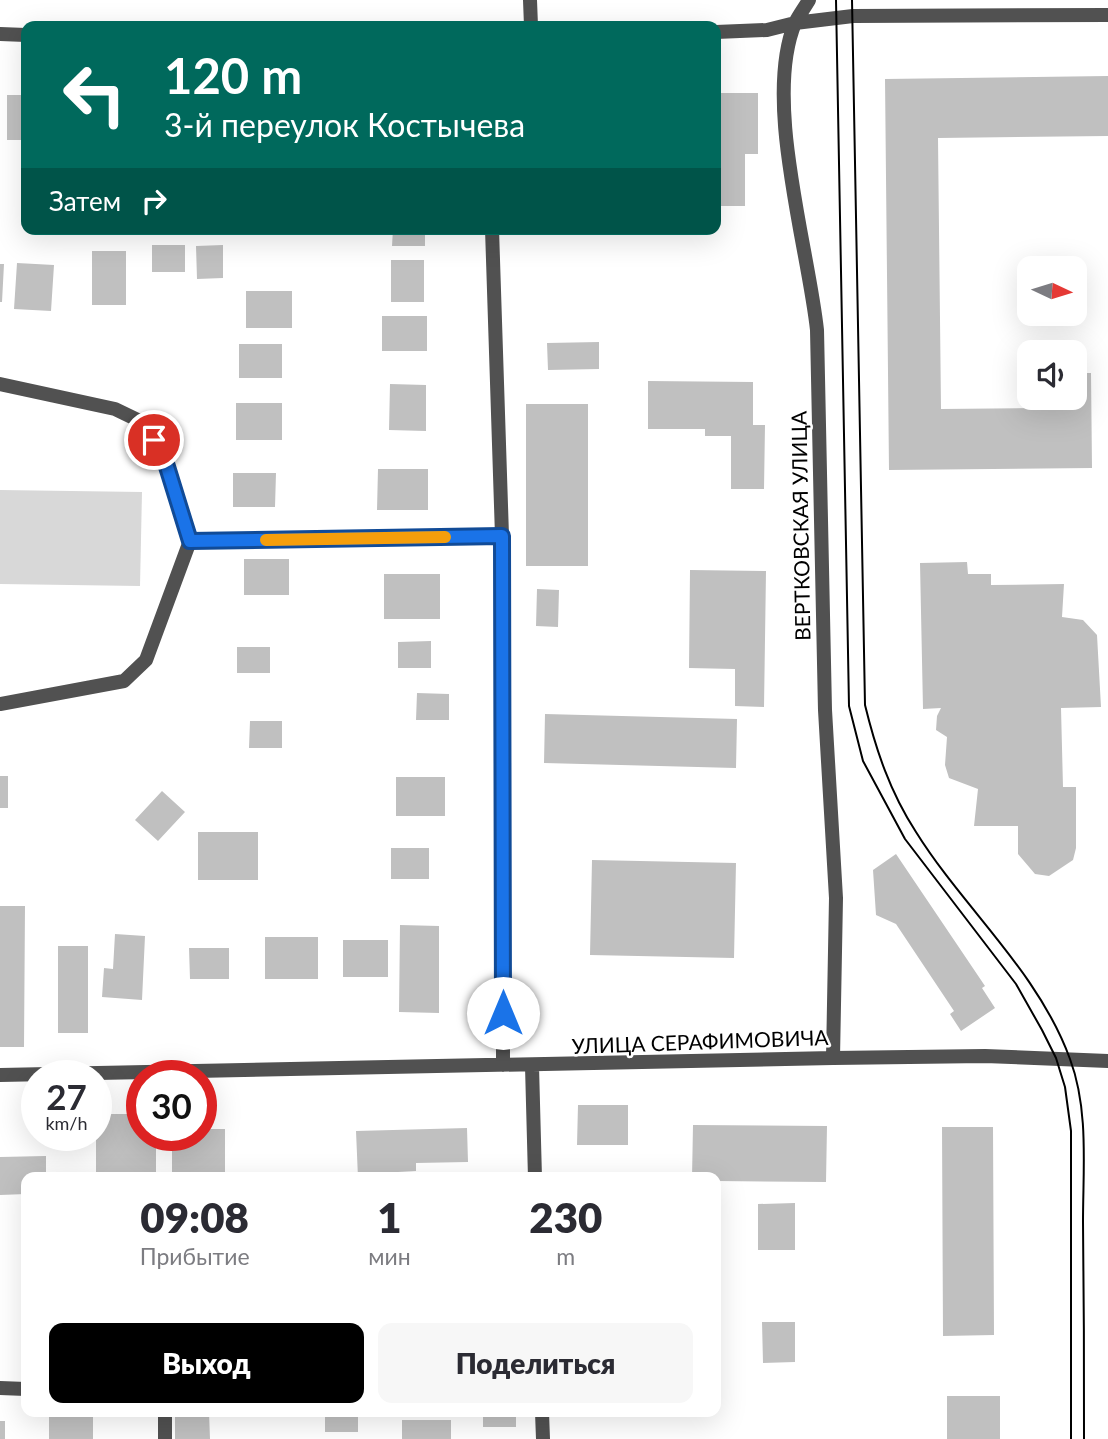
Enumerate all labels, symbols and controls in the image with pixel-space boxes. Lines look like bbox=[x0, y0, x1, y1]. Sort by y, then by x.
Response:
text: 120 m bbox=[164, 46, 302, 104]
icon: left bbox=[49, 49, 140, 140]
text: 3-й переулок Костычева bbox=[164, 105, 525, 144]
icon: right bbox=[135, 182, 173, 220]
text: Затем bbox=[49, 185, 121, 217]
north arrow bbox=[1017, 256, 1087, 326]
map controls bbox=[1017, 256, 1087, 410]
button: sound bbox=[1017, 340, 1087, 410]
pin bbox=[124, 410, 184, 470]
street label: ВЕРТКОВСКАЯ УЛИЦА bbox=[785, 410, 815, 641]
icon: arrive bbox=[135, 421, 173, 459]
position arrow bbox=[466, 976, 540, 1050]
street label: УЛИЦА СЕРАФИМОВИЧА bbox=[571, 1024, 830, 1058]
speed limit sign: 30 bbox=[126, 1060, 217, 1151]
text: 27 bbox=[46, 1075, 87, 1117]
text: km/h bbox=[45, 1112, 88, 1134]
text: 09:08 bbox=[140, 1192, 249, 1242]
text: 1 bbox=[377, 1192, 402, 1242]
text: 230 bbox=[529, 1192, 602, 1242]
text: Прибытие bbox=[140, 1242, 250, 1270]
text: мин bbox=[368, 1242, 411, 1270]
text: m bbox=[556, 1242, 575, 1270]
button: Выход bbox=[49, 1323, 364, 1403]
button: Поделиться bbox=[378, 1323, 693, 1403]

